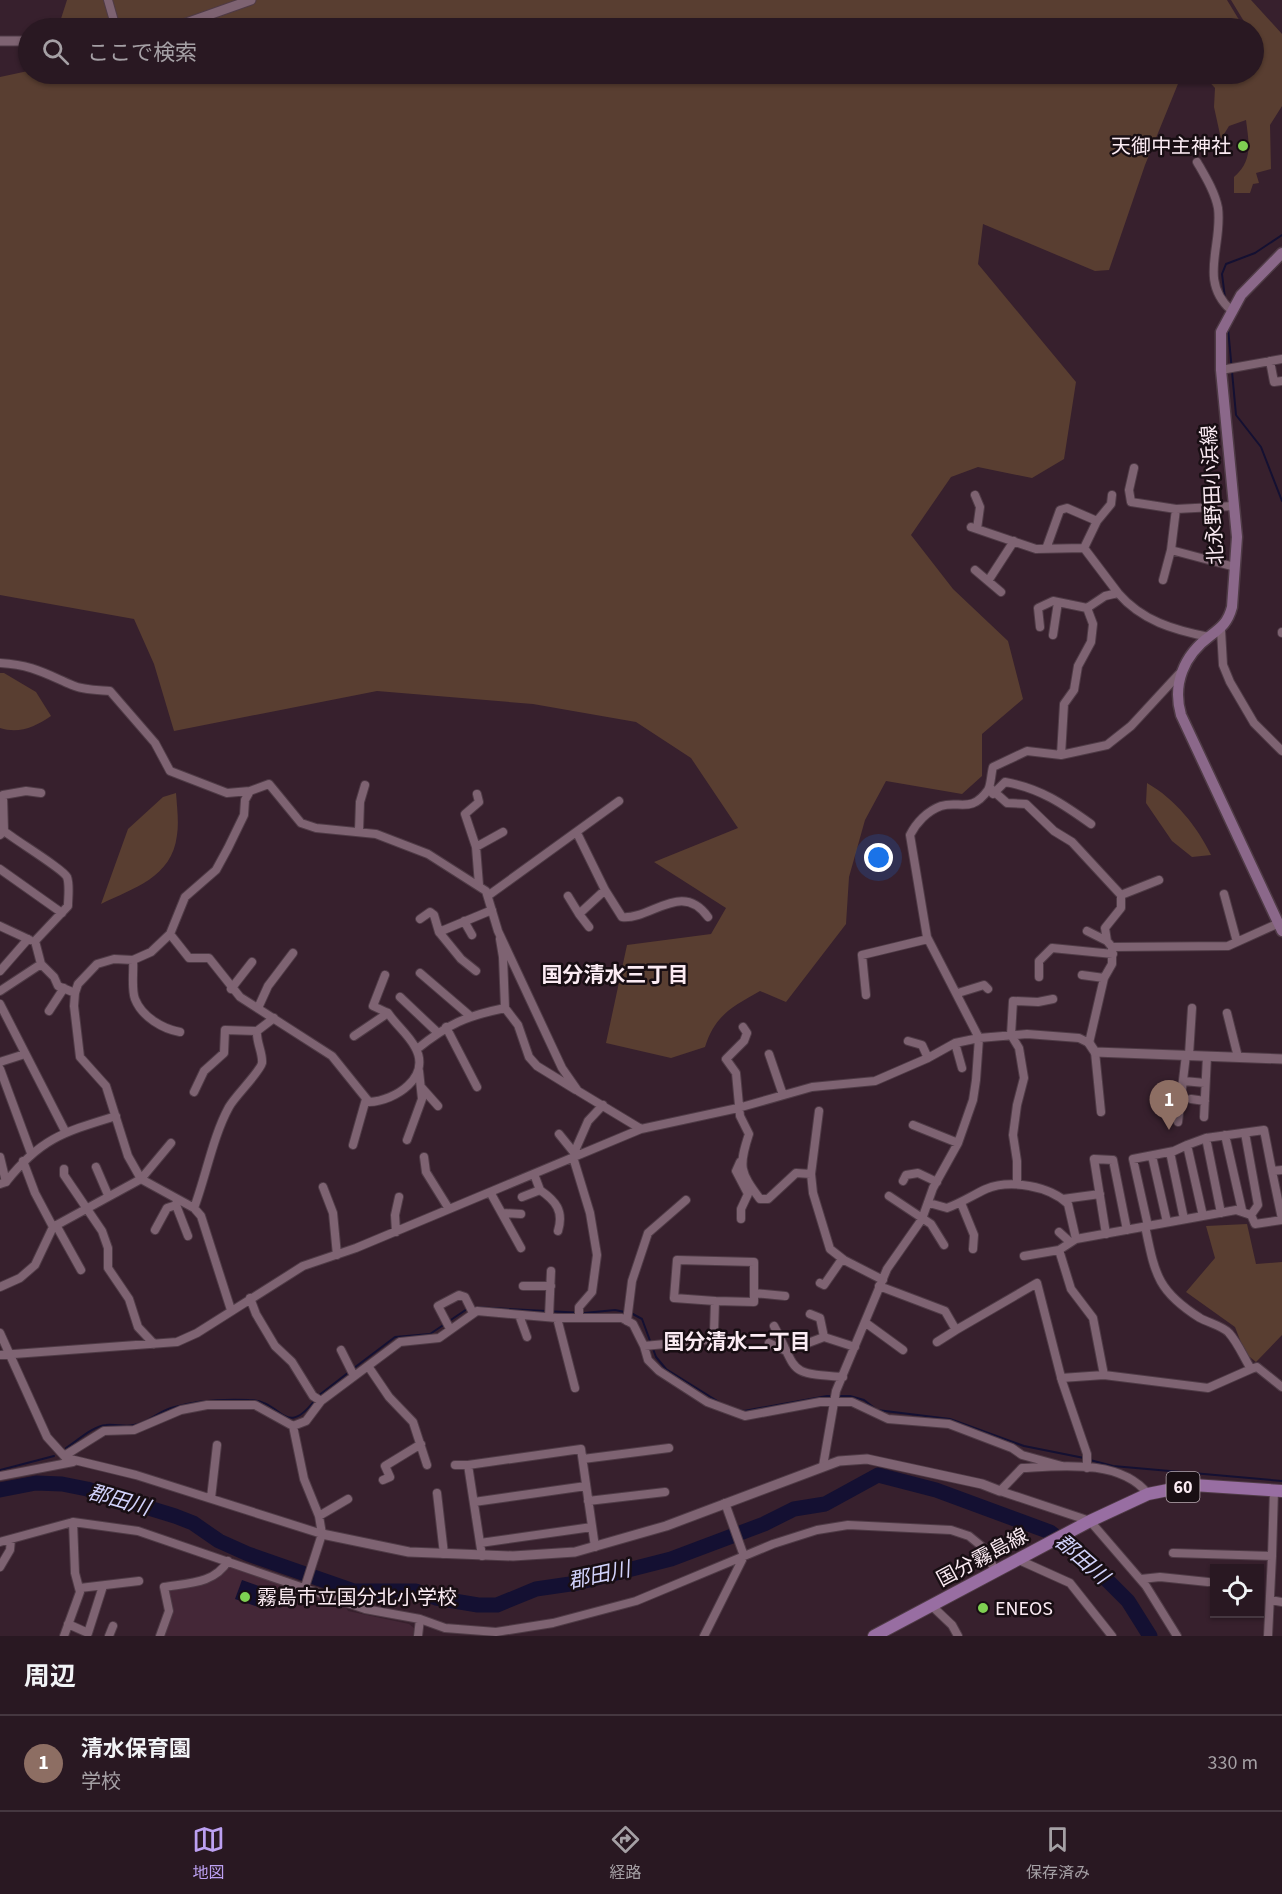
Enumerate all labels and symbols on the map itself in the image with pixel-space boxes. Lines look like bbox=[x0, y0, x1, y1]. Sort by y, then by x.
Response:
place label: 天御中主神社 bbox=[1111, 133, 1231, 161]
marker: 天御中主神社 bbox=[1236, 139, 1250, 153]
street label: 北永野田小浜線 bbox=[1195, 424, 1231, 566]
your location bbox=[864, 843, 893, 872]
district label: 国分清水三丁目 bbox=[542, 960, 689, 990]
pin: 1 bbox=[1150, 1080, 1188, 1130]
district label: 国分清水二丁目 bbox=[664, 1327, 811, 1357]
road number: 60 bbox=[1166, 1472, 1200, 1502]
water label: 郡田川 bbox=[85, 1477, 155, 1524]
street label: 国分霧島線 bbox=[932, 1522, 1033, 1594]
water label: 郡田川 bbox=[1048, 1527, 1117, 1592]
water label: 郡田川 bbox=[565, 1553, 635, 1596]
place label: 霧島市立国分北小学校 bbox=[257, 1584, 457, 1612]
marker: 霧島市立国分北小学校 bbox=[238, 1590, 252, 1604]
place label: ENEOS bbox=[995, 1595, 1053, 1623]
marker: ENEOS bbox=[976, 1601, 990, 1615]

